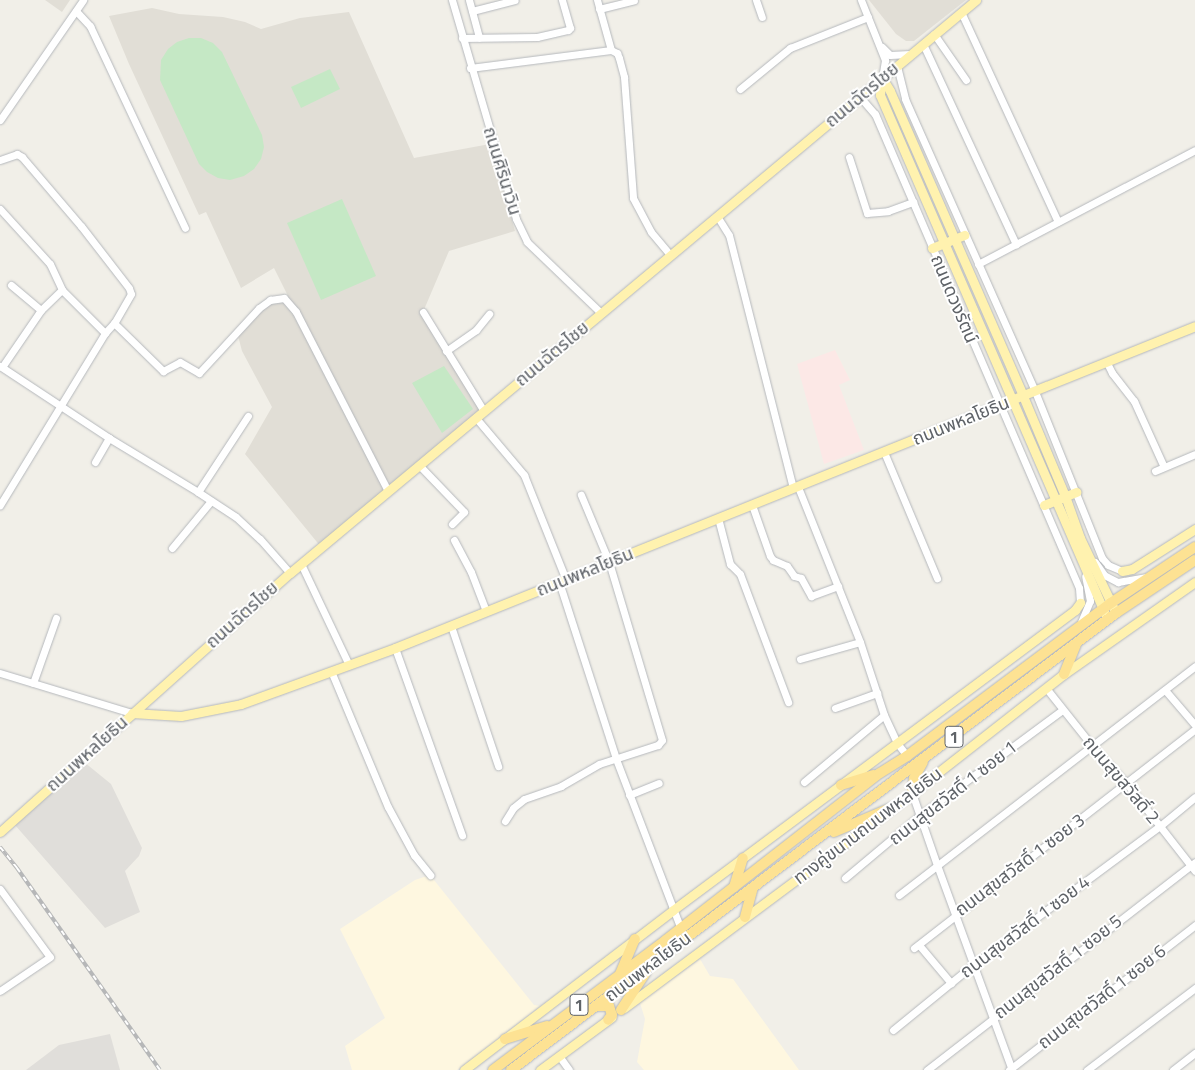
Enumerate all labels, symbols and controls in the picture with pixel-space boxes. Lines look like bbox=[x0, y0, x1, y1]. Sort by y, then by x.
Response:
street label: ถนนฉัตรไชย bbox=[821, 58, 903, 132]
street label: ถนนศิรินาวิน bbox=[478, 124, 526, 218]
street label: ถนนดวงรัตน์ bbox=[926, 252, 982, 346]
street label: ถนนฉัตรไชย bbox=[511, 317, 593, 391]
street label: ถนนพหลโยธิน bbox=[909, 392, 1013, 450]
street label: ถนนพหลโยธิน bbox=[533, 543, 637, 601]
street label: ถนนฉัตรไชย bbox=[201, 577, 283, 653]
street label: ถนนพหลโยธิน bbox=[42, 712, 132, 796]
road number: 1 bbox=[944, 724, 964, 750]
street label: ถนนสุขสวัสดิ์ 2 bbox=[1078, 732, 1164, 828]
street label: ถนนสุขสวัสดิ์ 1 ซอย 1 bbox=[885, 736, 1021, 850]
street label: ทางคู่ขนานถนนพหลโยธิน bbox=[789, 763, 947, 889]
street label: ถนนสุขสวัสดิ์ 1 ซอย 3 bbox=[951, 809, 1089, 921]
street label: ถนนสุขสวัสดิ์ 1 ซอย 4 bbox=[956, 871, 1094, 983]
street label: ถนนสุขสวัสดิ์ 1 ซอย 5 bbox=[990, 910, 1126, 1024]
street label: ถนนพหลโยธิน bbox=[600, 927, 696, 1007]
street label: ถนนสุขสวัสดิ์ 1 ซอย 6 bbox=[1034, 940, 1170, 1054]
road number: 1 bbox=[569, 992, 589, 1018]

